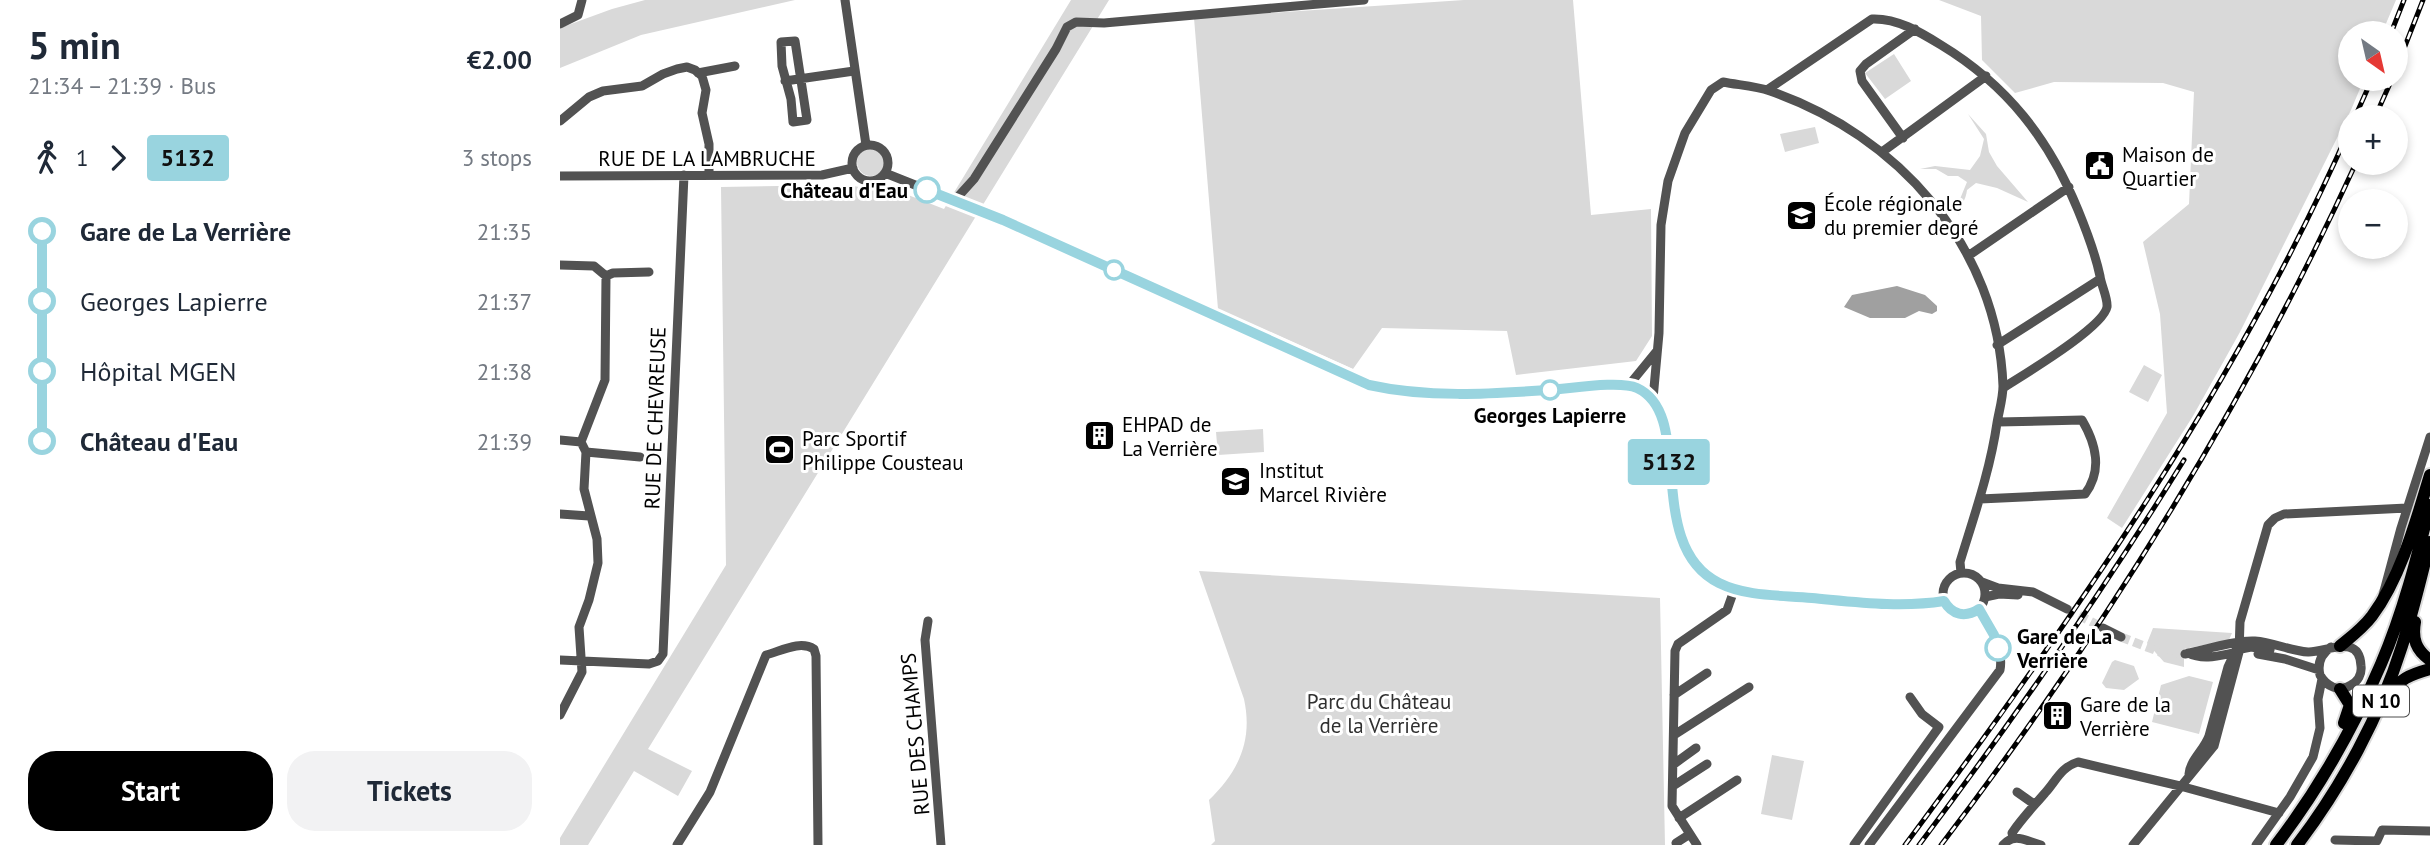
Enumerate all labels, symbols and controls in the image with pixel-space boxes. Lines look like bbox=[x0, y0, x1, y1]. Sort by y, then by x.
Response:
text: 5 min bbox=[28, 20, 121, 69]
north arrow bbox=[2338, 21, 2408, 91]
map controls bbox=[2338, 21, 2408, 259]
text: €2.00 bbox=[467, 43, 532, 76]
text: 21:34 – 21:39 · Bus bbox=[28, 71, 216, 100]
button: + bbox=[2338, 105, 2408, 175]
icon: walk bbox=[28, 139, 66, 177]
icon: forward bbox=[99, 139, 137, 177]
place label: Maison de Quartier bbox=[2122, 141, 2214, 192]
text: 5132 bbox=[161, 142, 215, 173]
text: 1 bbox=[76, 143, 89, 172]
text: 3 stops bbox=[462, 143, 532, 172]
street label: RUE DE LA LAMBRUCHE bbox=[598, 145, 816, 172]
public building icon: Maison de Quartier bbox=[2082, 149, 2116, 183]
place label: Château d'Eau bbox=[780, 177, 908, 204]
marker: Château d'Eau bbox=[914, 177, 940, 203]
button: − bbox=[2338, 189, 2408, 259]
place label: École régionale du premier degré bbox=[1824, 190, 1978, 241]
school or university icon: École régionale du premier degré bbox=[1784, 198, 1818, 232]
text: Gare de La Verrière bbox=[80, 215, 291, 248]
text: 21:35 bbox=[477, 217, 532, 246]
unlabelled marker bbox=[1104, 260, 1124, 280]
text: Georges Lapierre bbox=[80, 285, 268, 318]
text: 21:37 bbox=[477, 287, 532, 316]
street label: RUE DE CHEVREUSE bbox=[638, 326, 672, 510]
text: Hôpital MGEN bbox=[80, 355, 237, 388]
text: 21:38 bbox=[477, 357, 532, 386]
marker: Georges Lapierre bbox=[1540, 380, 1560, 400]
place label: Georges Lapierre bbox=[1474, 402, 1626, 429]
place label: EHPAD de La Verrière bbox=[1122, 411, 1218, 462]
building icon: EHPAD de La Verrière bbox=[1082, 419, 1116, 453]
text: Château d'Eau bbox=[80, 425, 238, 458]
place label: Parc Sportif Philippe Cousteau bbox=[802, 425, 964, 476]
text: 21:39 bbox=[477, 427, 532, 456]
sports icon: Parc Sportif Philippe Cousteau bbox=[762, 433, 796, 467]
line badge: 5132 bbox=[1620, 439, 1718, 485]
text: 5132 bbox=[1642, 446, 1696, 477]
place label: Institut Marcel Rivière bbox=[1259, 457, 1387, 508]
school or university icon: Institut Marcel Rivière bbox=[1219, 465, 1253, 499]
place label: Gare de La Verrière bbox=[2016, 623, 2112, 674]
marker: Gare de La Verrière bbox=[1985, 635, 2011, 661]
street label: RUE DES CHAMPS bbox=[894, 652, 936, 816]
road number: N 10 bbox=[2353, 686, 2409, 716]
park label: Parc du Château de la Verrière bbox=[1307, 688, 1451, 739]
place label: Gare de la Verrière bbox=[2079, 691, 2171, 742]
building icon: Gare de la Verrière bbox=[2040, 699, 2074, 733]
button: Start bbox=[28, 751, 273, 831]
button: Tickets bbox=[287, 751, 532, 831]

